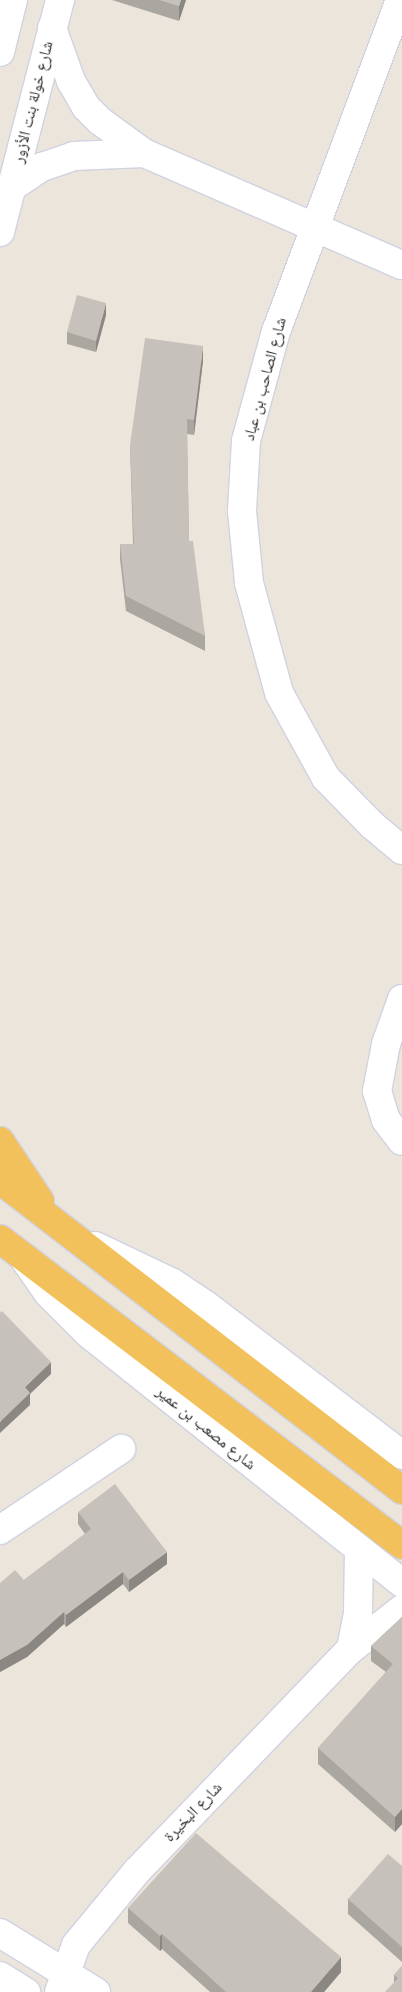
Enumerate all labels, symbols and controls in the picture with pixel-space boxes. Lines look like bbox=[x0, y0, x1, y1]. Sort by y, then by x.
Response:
street label: شارع خولة بنت الأزور bbox=[9, 39, 57, 165]
street label: شارع الصاحب بن عباد bbox=[239, 315, 291, 443]
street label: شارع مصعب بن عمير bbox=[152, 1382, 260, 1474]
street label: شارع البخيرة bbox=[160, 1778, 226, 1846]

